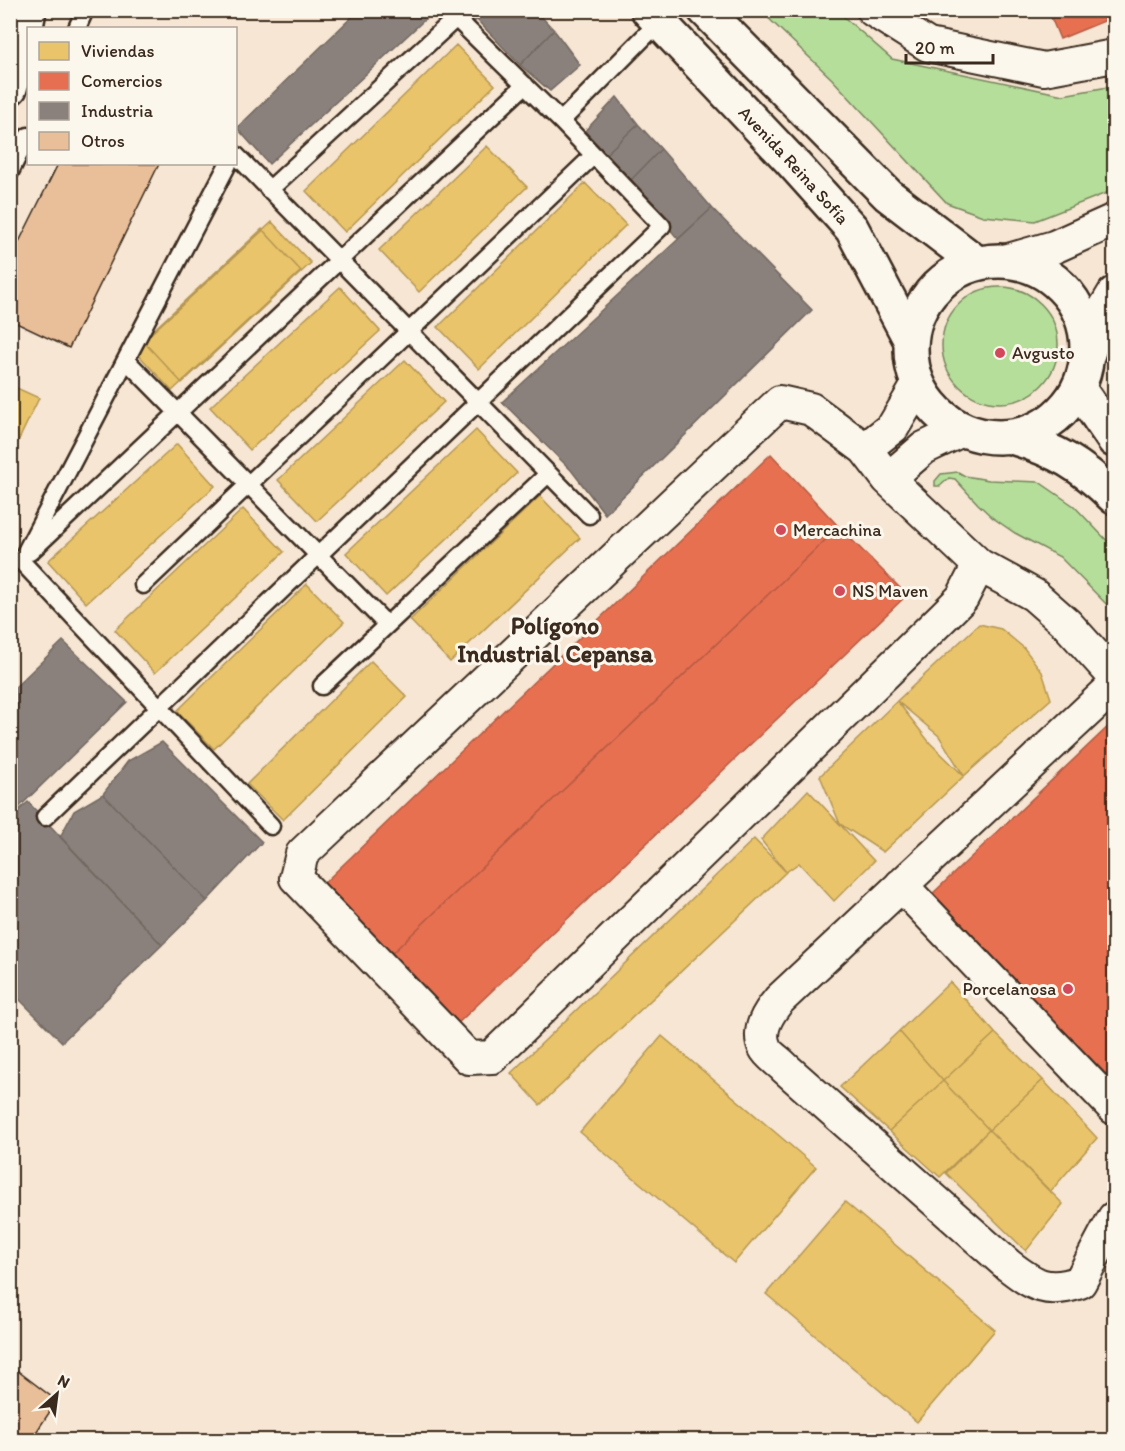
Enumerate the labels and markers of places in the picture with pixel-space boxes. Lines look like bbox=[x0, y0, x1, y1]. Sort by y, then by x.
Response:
place label: Avgusto bbox=[1012, 342, 1075, 364]
marker: Avgusto bbox=[993, 346, 1007, 360]
place label: Mercachina bbox=[793, 519, 882, 541]
marker: Mercachina bbox=[774, 523, 788, 537]
place label: NS Maven bbox=[852, 580, 929, 602]
marker: NS Maven bbox=[833, 584, 847, 598]
place label: Porcelanosa bbox=[963, 978, 1056, 1000]
marker: Porcelanosa bbox=[1061, 982, 1075, 996]

